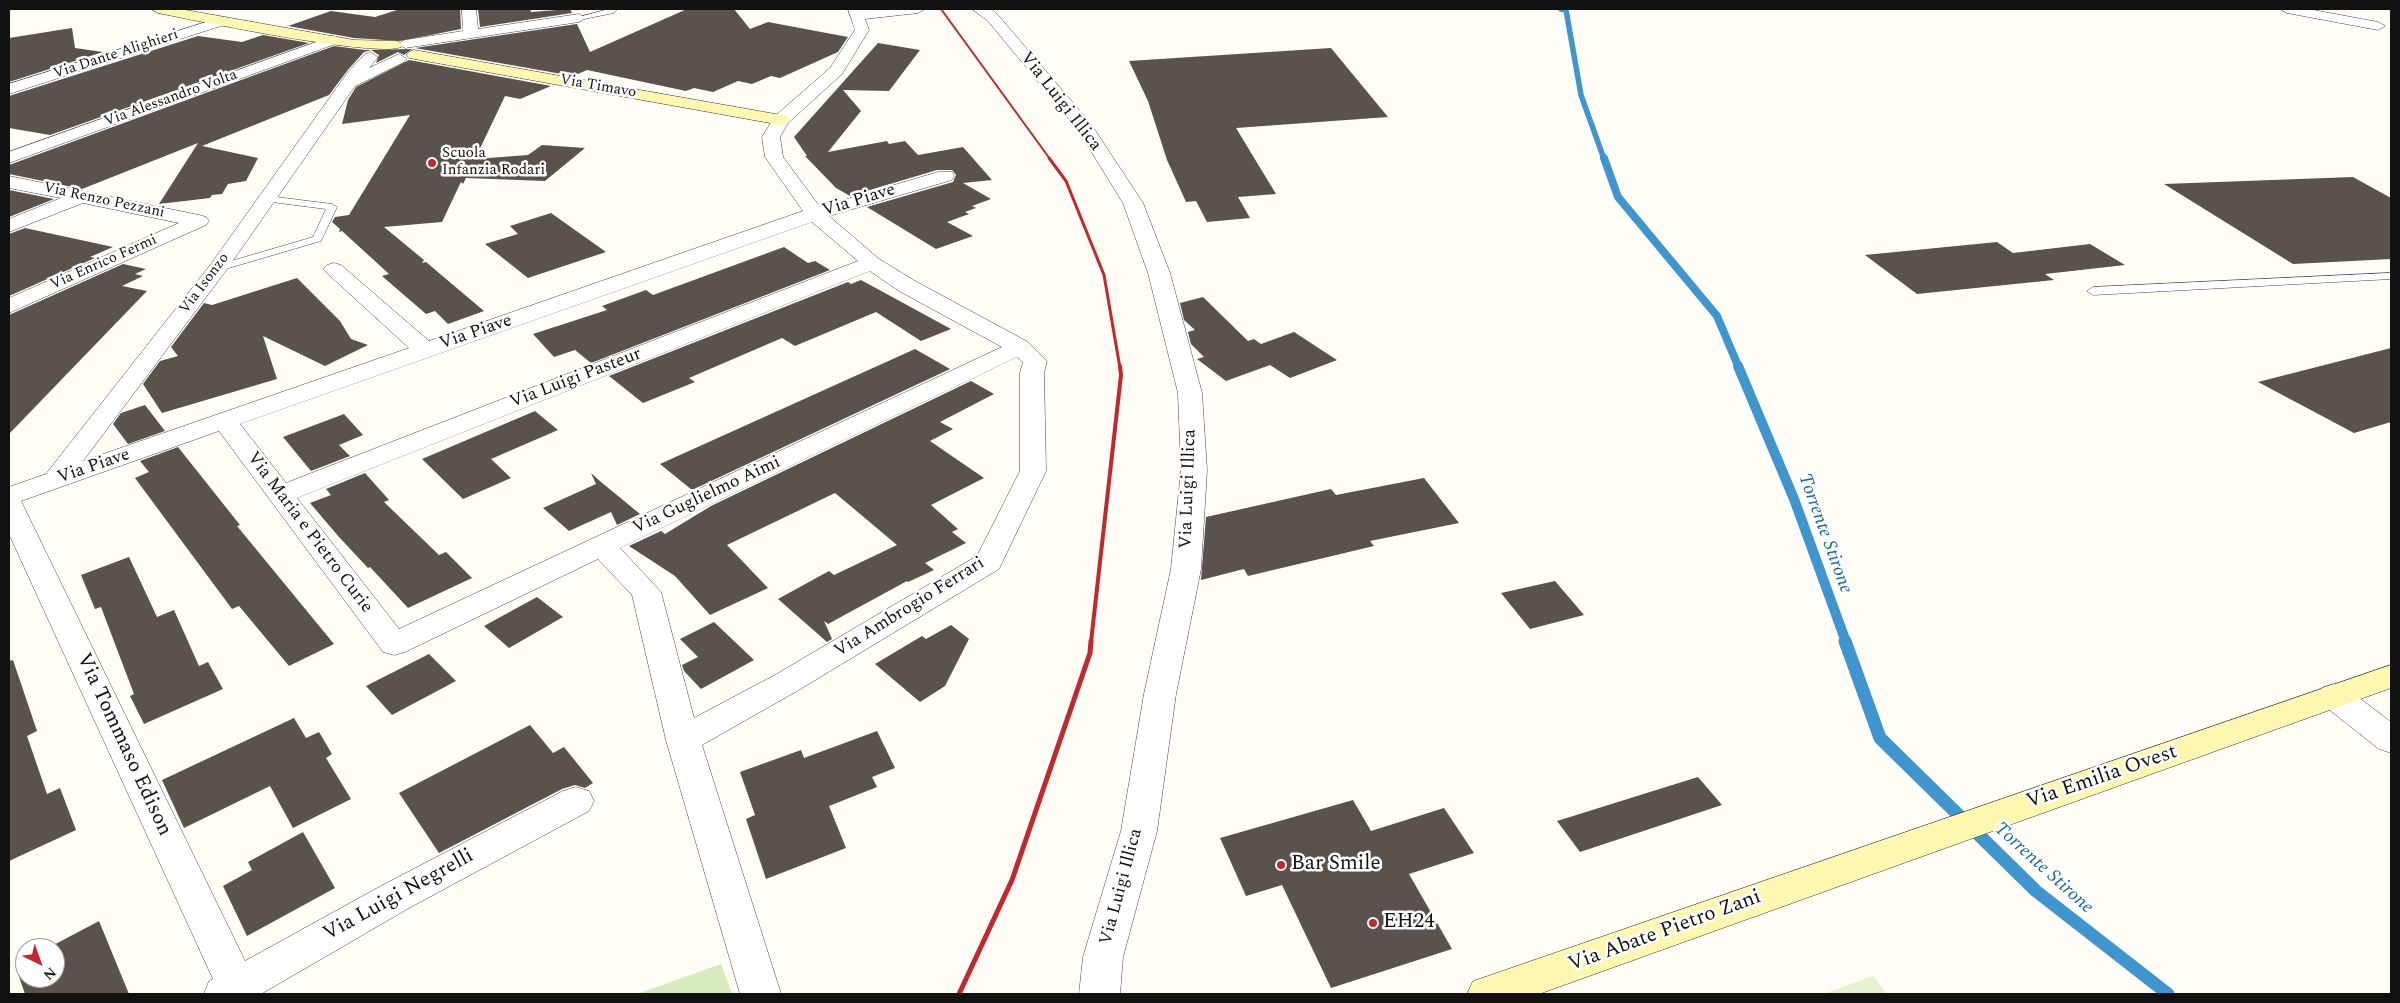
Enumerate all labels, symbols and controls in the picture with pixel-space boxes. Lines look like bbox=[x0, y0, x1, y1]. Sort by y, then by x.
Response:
street label: Via Dante Alighieri bbox=[51, 26, 181, 84]
street label: Via Luigi Illica bbox=[1015, 48, 1105, 156]
street label: Via Alessandro Volta bbox=[102, 67, 240, 131]
street label: Via Timavo bbox=[558, 71, 638, 103]
place label: Scuola Infanzia Rodari bbox=[442, 145, 545, 180]
marker: Scuola Infanzia Rodari bbox=[426, 157, 438, 169]
street label: Via Renzo Pezzani bbox=[42, 179, 166, 223]
street label: Via Piave bbox=[820, 180, 898, 222]
street label: Via Enrico Fermi bbox=[48, 231, 160, 295]
street label: Via Isonzo bbox=[176, 250, 234, 318]
street label: Via Piave bbox=[437, 310, 515, 356]
street label: Via Luigi Pasteur bbox=[507, 344, 645, 414]
street label: Via Luigi Illica bbox=[1176, 429, 1202, 549]
street label: Via Piave bbox=[55, 444, 133, 490]
street label: Via Maria e Pietro Curie bbox=[241, 448, 377, 618]
street label: Via Guglielmo Aimi bbox=[630, 452, 784, 540]
water label: Torrente Stirone bbox=[1792, 471, 1856, 597]
street label: Via Ambrogio Ferrari bbox=[831, 553, 989, 663]
street label: Via Tommaso Edison bbox=[70, 650, 176, 840]
street label: Via Emilia Ovest bbox=[2023, 740, 2181, 816]
water label: Torrente Stirone bbox=[1989, 818, 2097, 920]
street label: Via Luigi Illica bbox=[1096, 826, 1148, 948]
street label: Via Luigi Negrelli bbox=[319, 844, 479, 948]
place label: Bar Smile bbox=[1291, 852, 1381, 878]
marker: Bar Smile bbox=[1275, 859, 1287, 871]
street label: Via Abate Pietro Zani bbox=[1565, 885, 1765, 979]
place label: EH24 bbox=[1383, 910, 1435, 936]
marker: EH24 bbox=[1367, 917, 1379, 929]
north arrow bbox=[15, 938, 65, 988]
text: N bbox=[38, 962, 61, 985]

